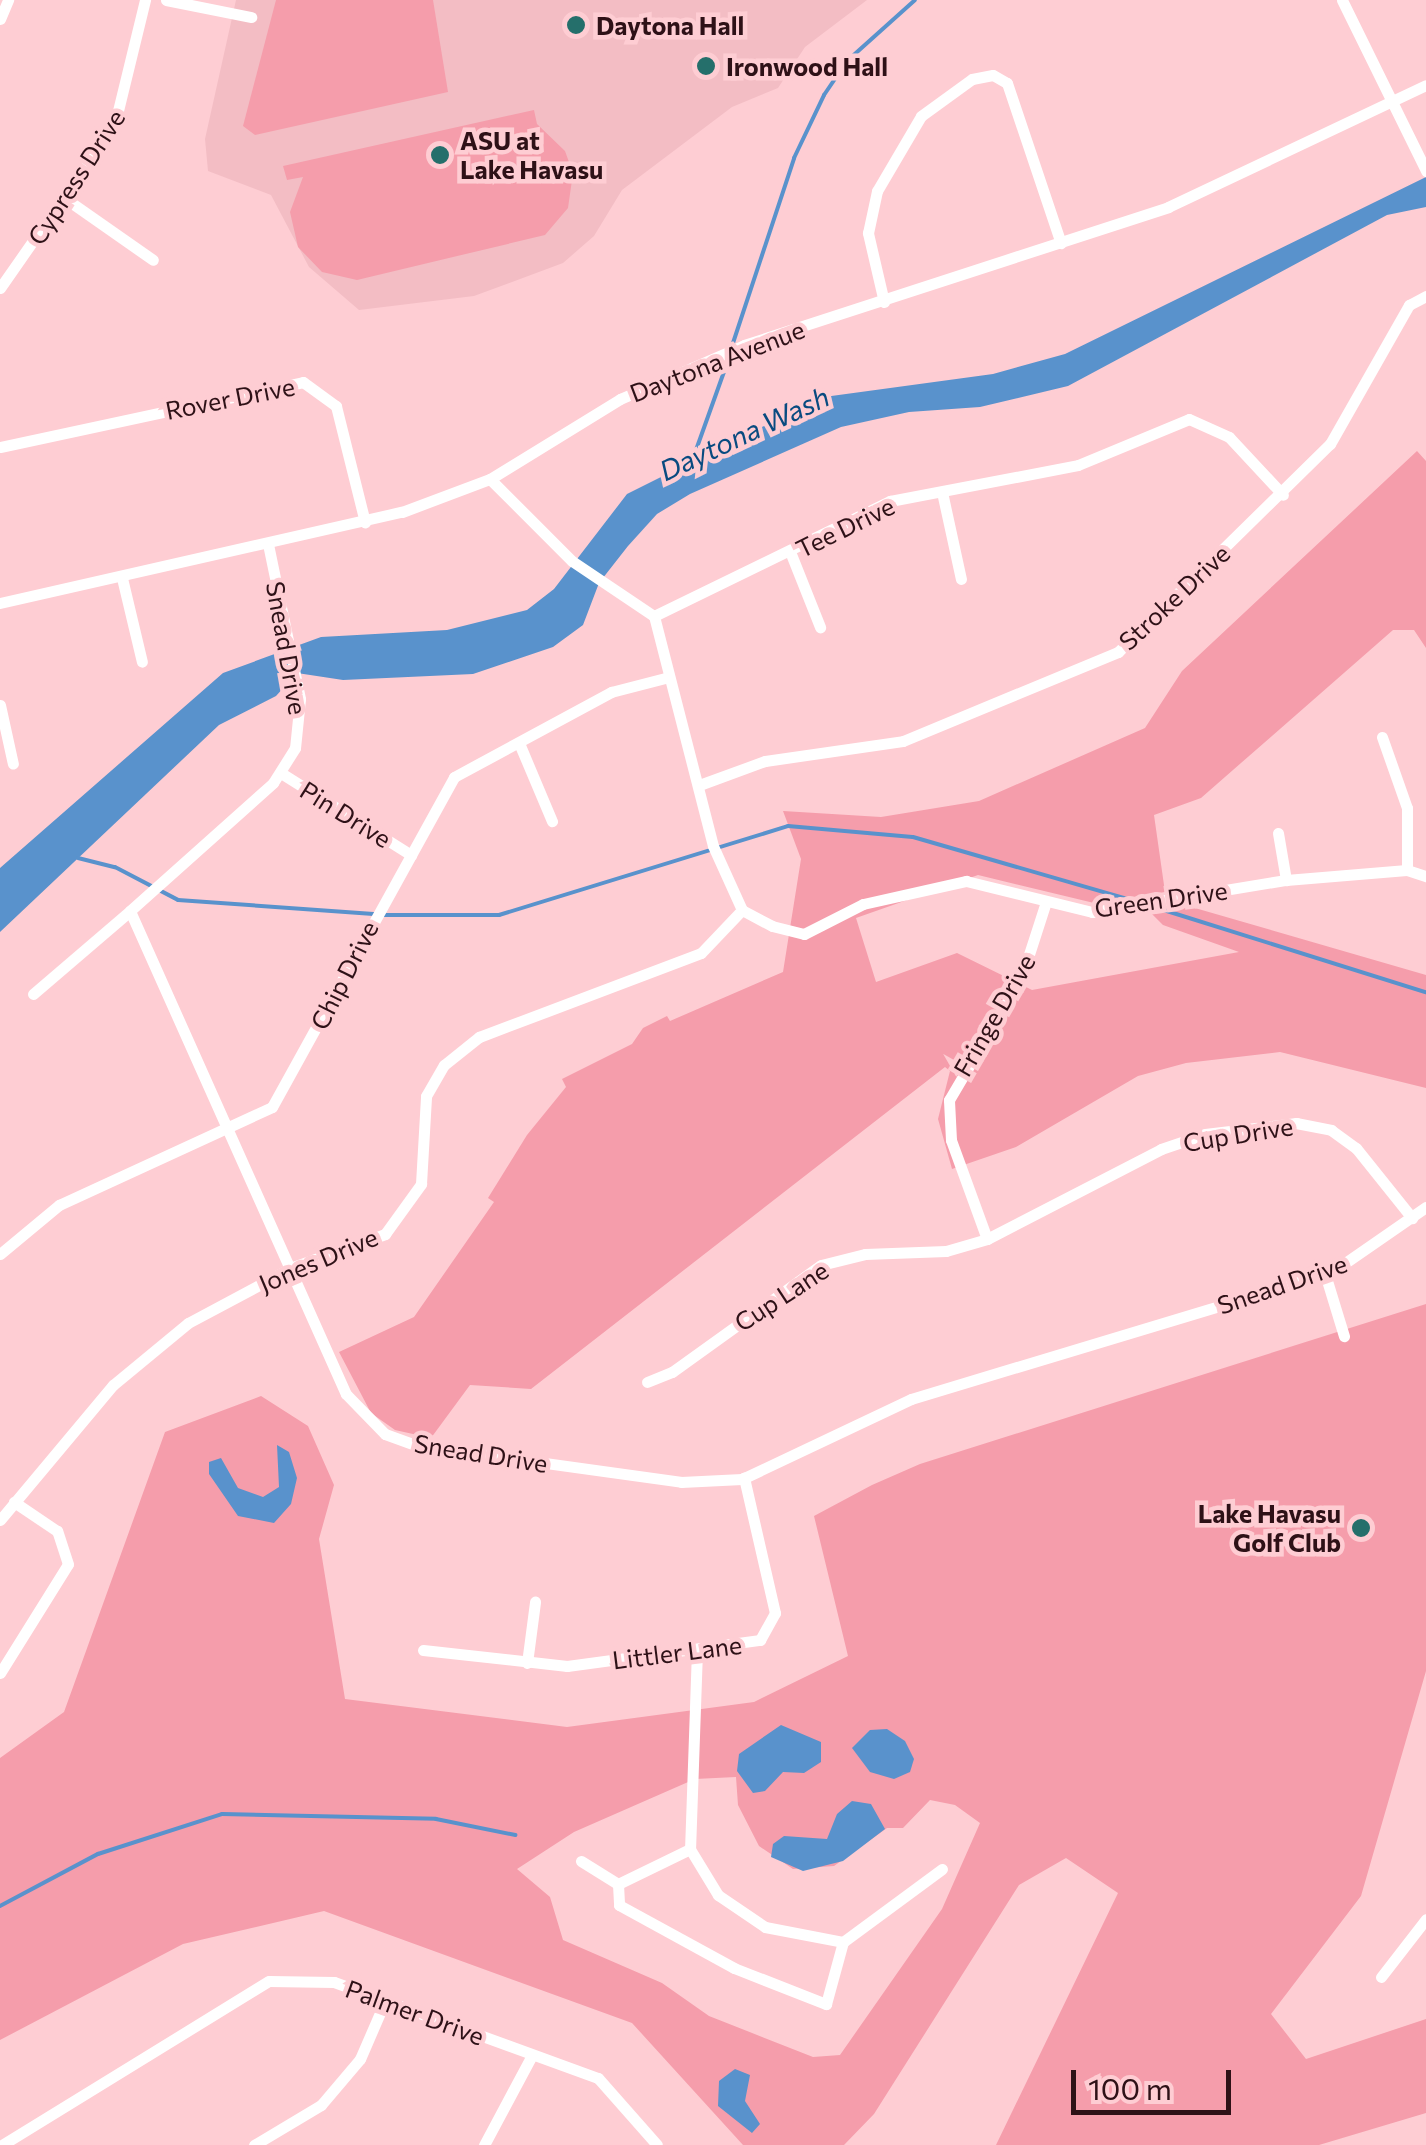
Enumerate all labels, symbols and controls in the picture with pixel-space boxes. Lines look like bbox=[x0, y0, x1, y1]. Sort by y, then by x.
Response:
place label: Daytona Hall bbox=[596, 10, 744, 40]
marker: Daytona Hall bbox=[565, 14, 587, 36]
place label: Ironwood Hall bbox=[726, 51, 888, 81]
marker: Ironwood Hall bbox=[695, 55, 717, 77]
street label: Cypress Drive bbox=[21, 104, 131, 250]
place label: ASU at Lake Havasu bbox=[460, 126, 603, 185]
marker: ASU at Lake Havasu bbox=[429, 144, 451, 166]
street label: Daytona Avenue bbox=[625, 314, 809, 408]
street label: Rover Drive bbox=[163, 371, 297, 425]
water label: Daytona Wash bbox=[654, 379, 834, 487]
street label: Tee Drive bbox=[791, 490, 899, 564]
street label: Stroke Drive bbox=[1112, 538, 1236, 656]
street label: Snead Drive bbox=[261, 579, 313, 717]
street label: Pin Drive bbox=[295, 774, 397, 854]
street label: Green Drive bbox=[1093, 875, 1229, 923]
street label: Chip Drive bbox=[304, 916, 384, 1034]
street label: Fringe Drive bbox=[947, 948, 1041, 1082]
street label: Cup Drive bbox=[1181, 1110, 1295, 1158]
street label: Jones Drive bbox=[254, 1222, 382, 1298]
street label: Snead Drive bbox=[1213, 1248, 1351, 1320]
street label: Cup Lane bbox=[729, 1255, 833, 1337]
street label: Snead Drive bbox=[412, 1428, 550, 1478]
place label: Lake Havasu Golf Club bbox=[1198, 1499, 1341, 1558]
marker: Lake Havasu Golf Club bbox=[1350, 1517, 1372, 1539]
street label: Littler Lane bbox=[610, 1629, 744, 1675]
street label: Palmer Drive bbox=[342, 1973, 488, 2051]
scale bar bbox=[1076, 2050, 1236, 2112]
text: 100 m bbox=[1088, 2069, 1172, 2106]

